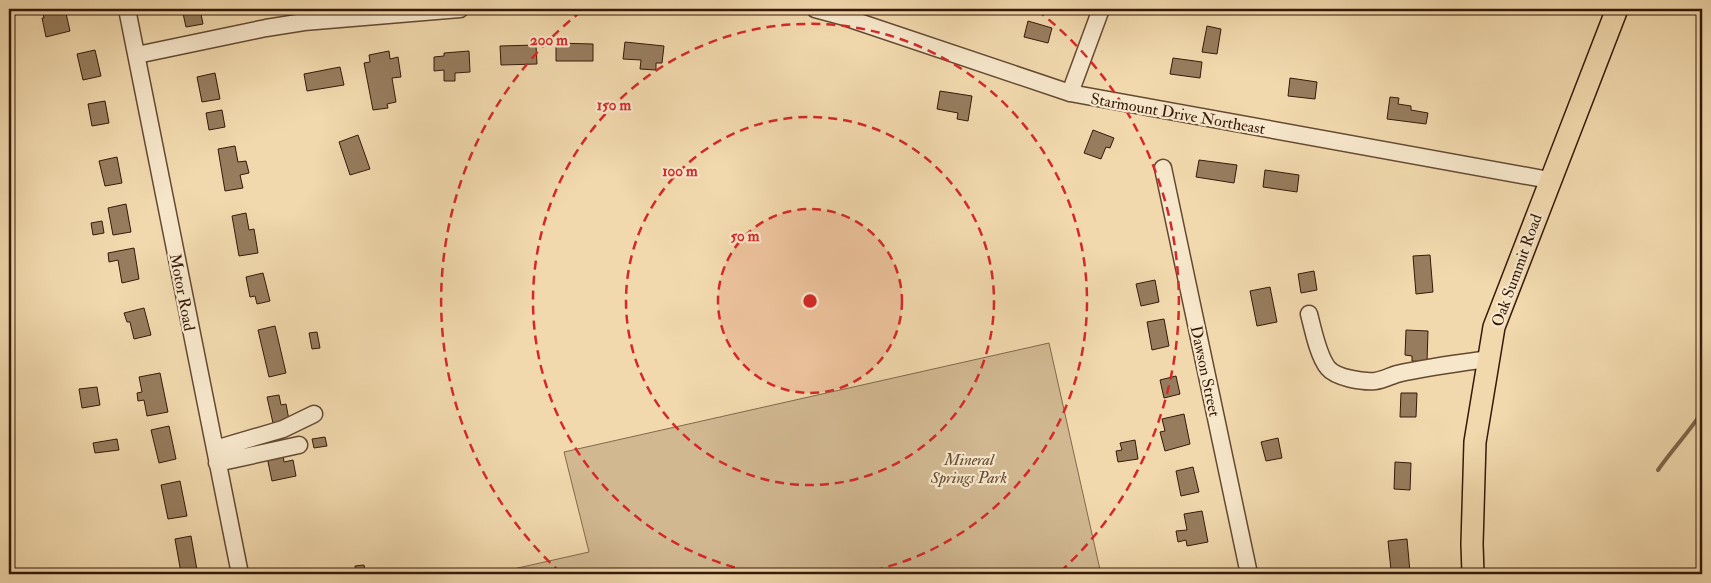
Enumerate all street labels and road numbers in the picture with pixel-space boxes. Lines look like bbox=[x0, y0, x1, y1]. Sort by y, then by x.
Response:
street label: Starmount Drive Northeast bbox=[1089, 89, 1267, 139]
street label: Oak Summit Road bbox=[1487, 211, 1547, 330]
street label: Motor Road bbox=[165, 252, 199, 333]
street label: Dawson Street bbox=[1186, 324, 1224, 419]

